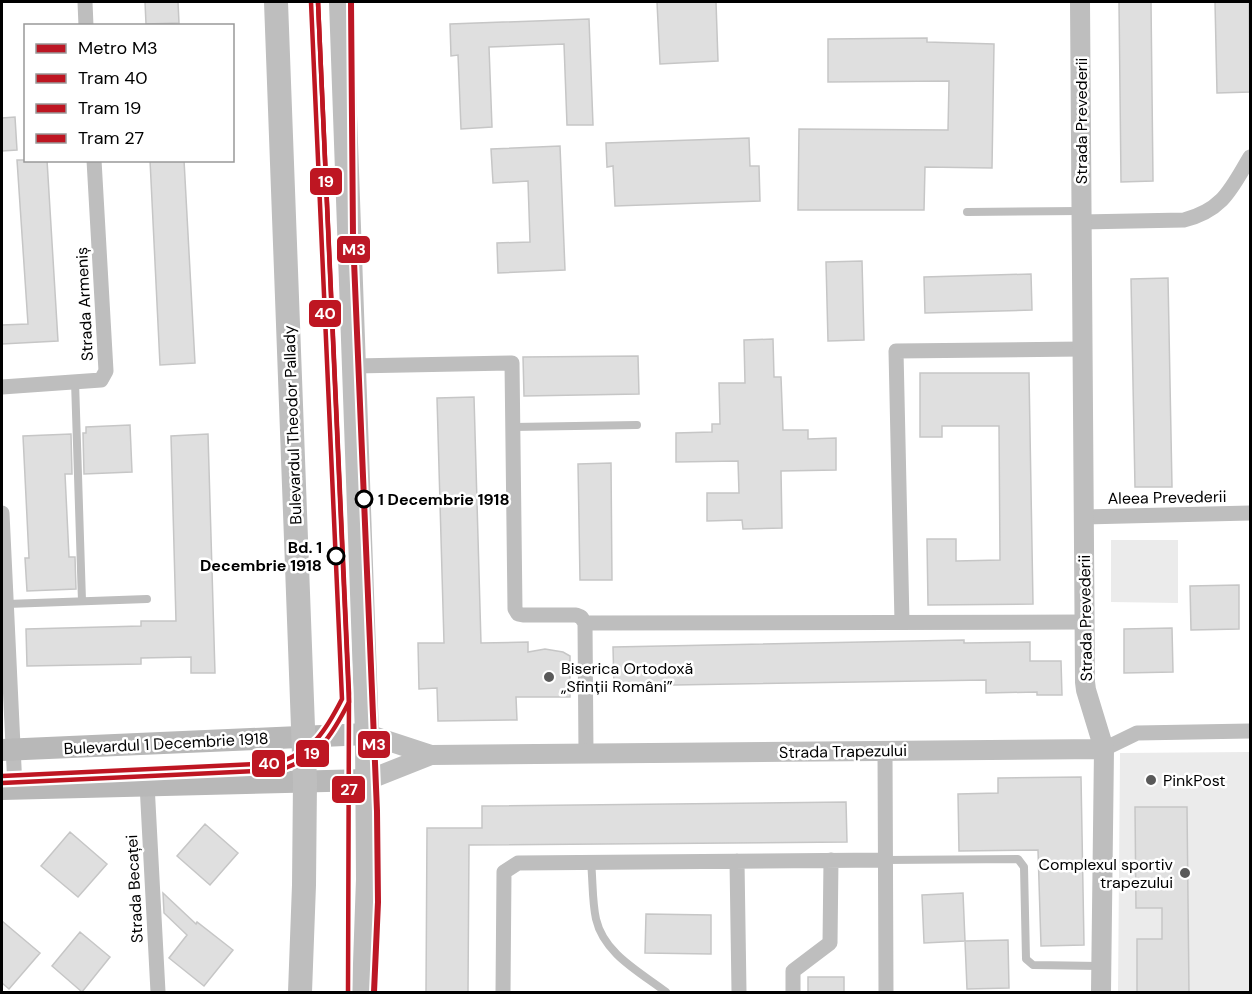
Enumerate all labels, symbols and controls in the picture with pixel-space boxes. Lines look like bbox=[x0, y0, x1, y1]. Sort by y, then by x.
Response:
legend bbox=[24, 24, 234, 162]
text: Metro M3 bbox=[78, 36, 158, 60]
street label: Strada Prevederii bbox=[1071, 58, 1092, 184]
text: Tram 40 bbox=[78, 66, 148, 90]
text: Tram 19 bbox=[78, 96, 141, 120]
text: Tram 27 bbox=[78, 126, 144, 150]
line badge: 19 bbox=[309, 167, 343, 196]
text: 19 bbox=[318, 171, 334, 192]
line badge: M3 bbox=[336, 235, 371, 264]
text: M3 bbox=[342, 239, 366, 260]
street label: Strada Armeniș bbox=[71, 246, 98, 362]
line badge: 40 bbox=[308, 299, 342, 328]
text: 40 bbox=[314, 303, 336, 324]
street label: Bulevardul Theodor Pallady bbox=[279, 325, 306, 525]
street label: Aleea Prevederii bbox=[1107, 486, 1227, 509]
place label: 1 Decembrie 1918 bbox=[378, 489, 510, 510]
marker: 1 Decembrie 1918 bbox=[355, 490, 373, 508]
place label: Bd. 1 Decembrie 1918 bbox=[200, 537, 322, 576]
marker: Bd. 1 Decembrie 1918 bbox=[327, 547, 345, 565]
street label: Strada Prevederii bbox=[1074, 554, 1097, 682]
place label: Biserica Ortodoxă „Sfinții Români” bbox=[561, 658, 693, 697]
marker: Biserica Ortodoxă „Sfinții Români” bbox=[542, 670, 556, 684]
street label: Bulevardul 1 Decembrie 1918 bbox=[63, 728, 269, 759]
line badge: M3 bbox=[357, 730, 391, 759]
text: M3 bbox=[362, 734, 386, 755]
line badge: 19 bbox=[295, 739, 330, 768]
street label: Strada Trapezului bbox=[779, 740, 907, 763]
text: 19 bbox=[304, 743, 320, 764]
line badge: 40 bbox=[251, 749, 286, 778]
text: 40 bbox=[258, 753, 280, 774]
place label: PinkPost bbox=[1163, 770, 1226, 791]
marker: PinkPost bbox=[1144, 773, 1158, 787]
line badge: 27 bbox=[331, 775, 366, 804]
text: 27 bbox=[340, 779, 358, 800]
street label: Strada Becaței bbox=[121, 834, 148, 944]
place label: Complexul sportiv trapezului bbox=[1039, 854, 1174, 893]
marker: Complexul sportiv trapezului bbox=[1178, 866, 1192, 880]

